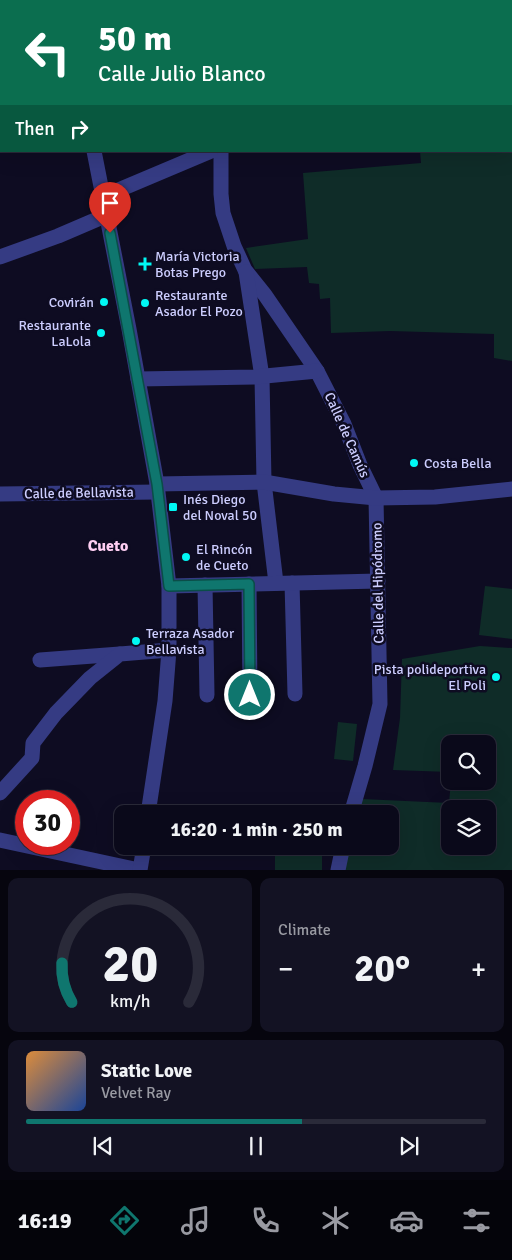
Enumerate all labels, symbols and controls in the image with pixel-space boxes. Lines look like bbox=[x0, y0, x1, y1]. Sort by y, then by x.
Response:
text: 50 m bbox=[98, 17, 172, 60]
icon: left bbox=[15, 20, 80, 85]
text: Calle Julio Blanco bbox=[98, 60, 266, 87]
icon: right bbox=[65, 115, 93, 143]
text: Then bbox=[15, 117, 55, 141]
pin bbox=[89, 182, 131, 233]
icon: arrive bbox=[96, 189, 124, 217]
place label: María Victoria Botas Prego bbox=[155, 248, 240, 281]
marker: María Victoria Botas Prego bbox=[139, 258, 151, 270]
place label: Restaurante Asador El Pozo bbox=[155, 287, 243, 320]
place label: Covirán bbox=[49, 294, 94, 311]
marker: Covirán bbox=[98, 296, 110, 308]
marker: Restaurante Asador El Pozo bbox=[139, 297, 151, 309]
place label: Restaurante LaLola bbox=[18, 317, 91, 350]
marker: Restaurante LaLola bbox=[95, 327, 107, 339]
street label: Calle de Camús bbox=[321, 390, 373, 480]
place label: Costa Bella bbox=[424, 455, 492, 472]
marker: Costa Bella bbox=[408, 457, 420, 469]
street label: Calle de Bellavista bbox=[24, 484, 134, 502]
place label: Inés Diego del Noval 50 bbox=[183, 491, 257, 524]
marker: Inés Diego del Noval 50 bbox=[167, 501, 179, 513]
street label: Calle del Hipódromo bbox=[368, 522, 388, 644]
district label: Cueto bbox=[88, 536, 128, 556]
place label: El Rincón de Cueto bbox=[196, 541, 252, 574]
marker: El Rincón de Cueto bbox=[180, 551, 192, 563]
place label: Terraza Asador Bellavista bbox=[146, 625, 235, 658]
marker: Terraza Asador Bellavista bbox=[130, 635, 142, 647]
place label: Pista polideportiva El Poli bbox=[374, 661, 486, 694]
position arrow bbox=[223, 668, 275, 720]
marker: Pista polideportiva El Poli bbox=[490, 671, 502, 683]
map controls bbox=[441, 735, 496, 855]
button: search bbox=[441, 735, 496, 790]
speed limit sign: 30 bbox=[15, 790, 80, 855]
button: layers bbox=[441, 800, 496, 855]
text: 16:20 · 1 min · 250 m bbox=[170, 818, 343, 842]
text: Climate bbox=[278, 920, 331, 940]
text: 20 bbox=[102, 932, 158, 996]
text: 20° bbox=[354, 945, 410, 992]
text: − bbox=[278, 952, 293, 986]
text: + bbox=[471, 952, 486, 986]
text: km/h bbox=[110, 990, 150, 1012]
text: Static Love bbox=[101, 1059, 192, 1083]
text: Velvet Ray bbox=[101, 1083, 171, 1103]
icon: previous bbox=[89, 1132, 117, 1160]
icon: pause bbox=[242, 1132, 270, 1160]
icon: next bbox=[395, 1132, 423, 1160]
icon: directions bbox=[107, 1203, 142, 1238]
icon: music bbox=[178, 1203, 213, 1238]
icon: phone bbox=[248, 1203, 283, 1238]
icon: climate bbox=[318, 1203, 353, 1238]
icon: car bbox=[389, 1203, 424, 1238]
icon: filters bbox=[459, 1203, 494, 1238]
text: 16:19 bbox=[18, 1207, 72, 1234]

